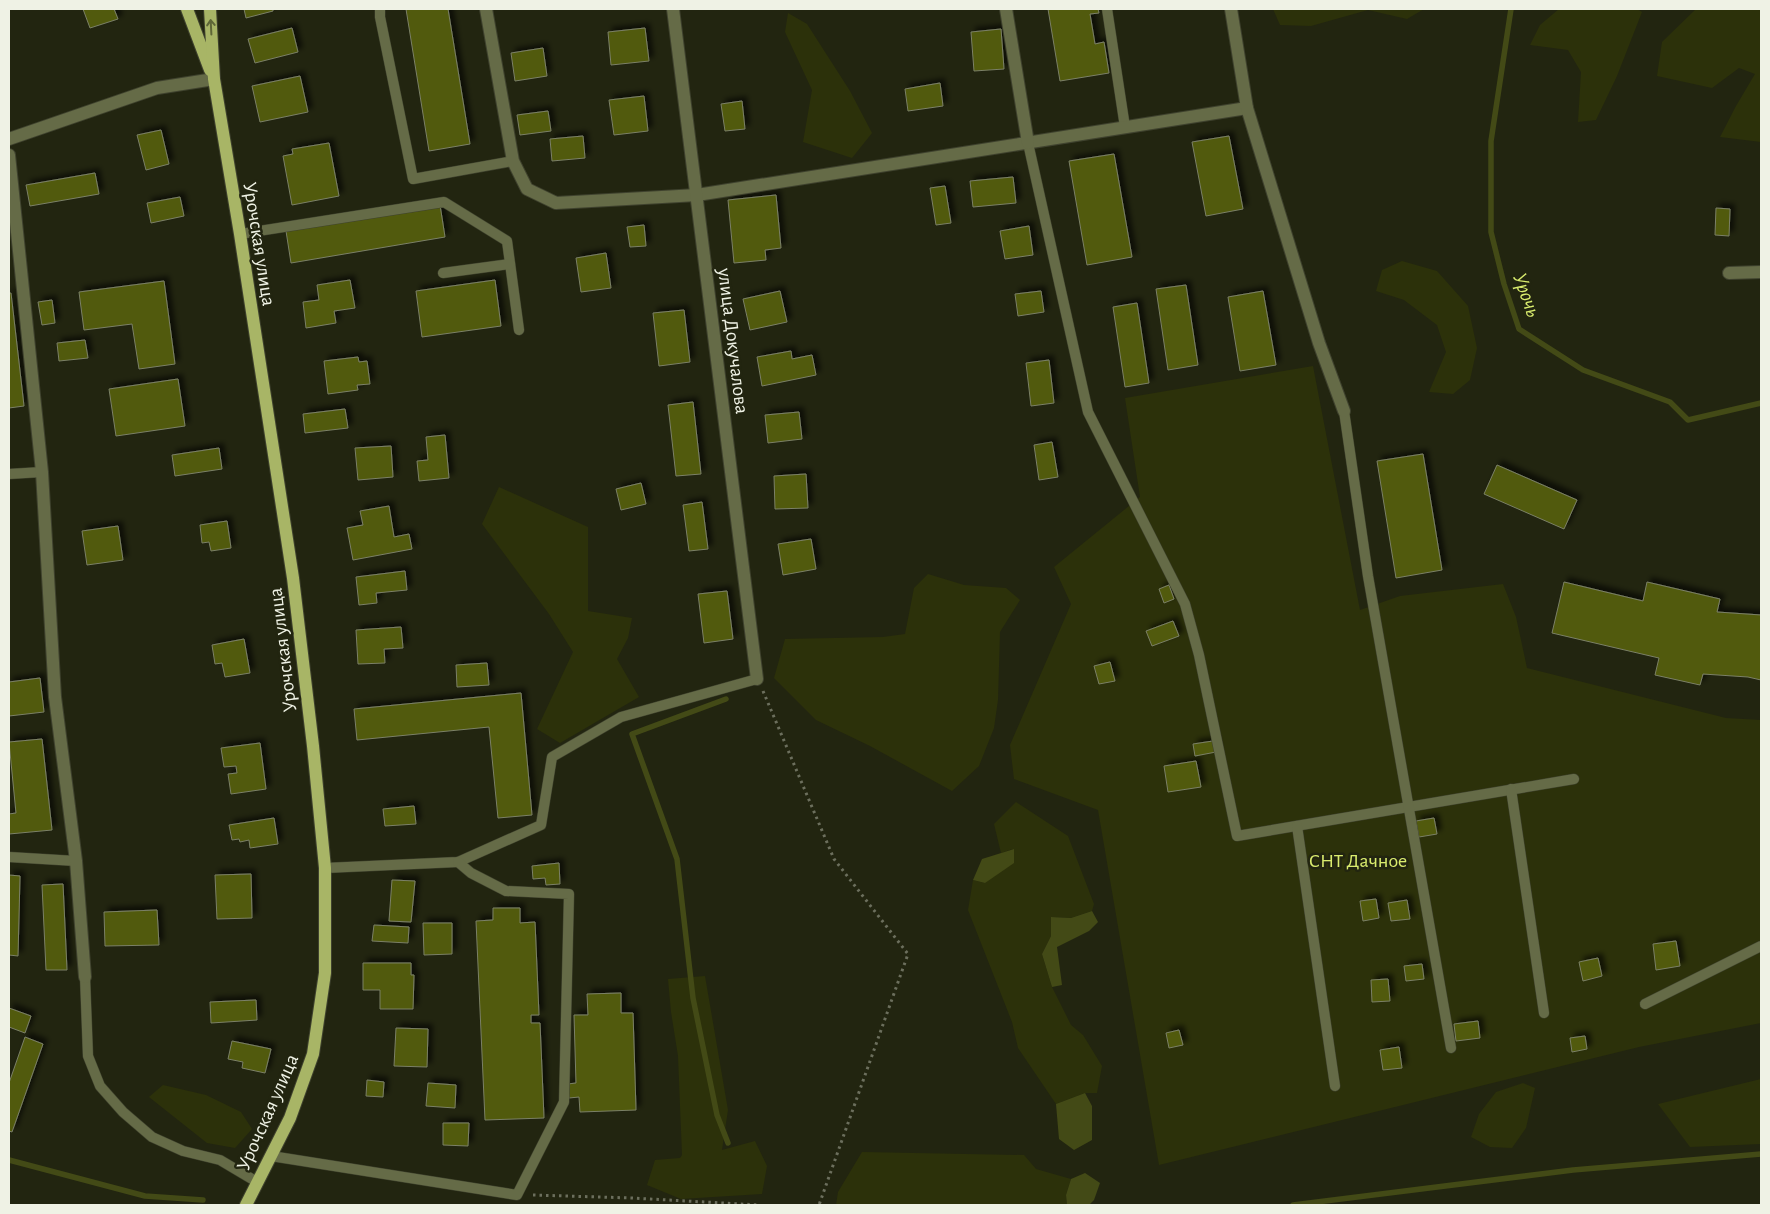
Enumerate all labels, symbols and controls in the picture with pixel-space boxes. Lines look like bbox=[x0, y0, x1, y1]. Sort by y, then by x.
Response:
one-way arrow bbox=[207, 19, 216, 35]
street label: Урочская улица bbox=[239, 181, 279, 308]
street label: улица Докучалова bbox=[714, 266, 752, 415]
water label: Урочь bbox=[1508, 270, 1544, 320]
street label: Урочская улица bbox=[265, 587, 301, 713]
park label: СНТ Дачное bbox=[1309, 851, 1407, 871]
street label: Урочская улица bbox=[233, 1051, 302, 1174]

